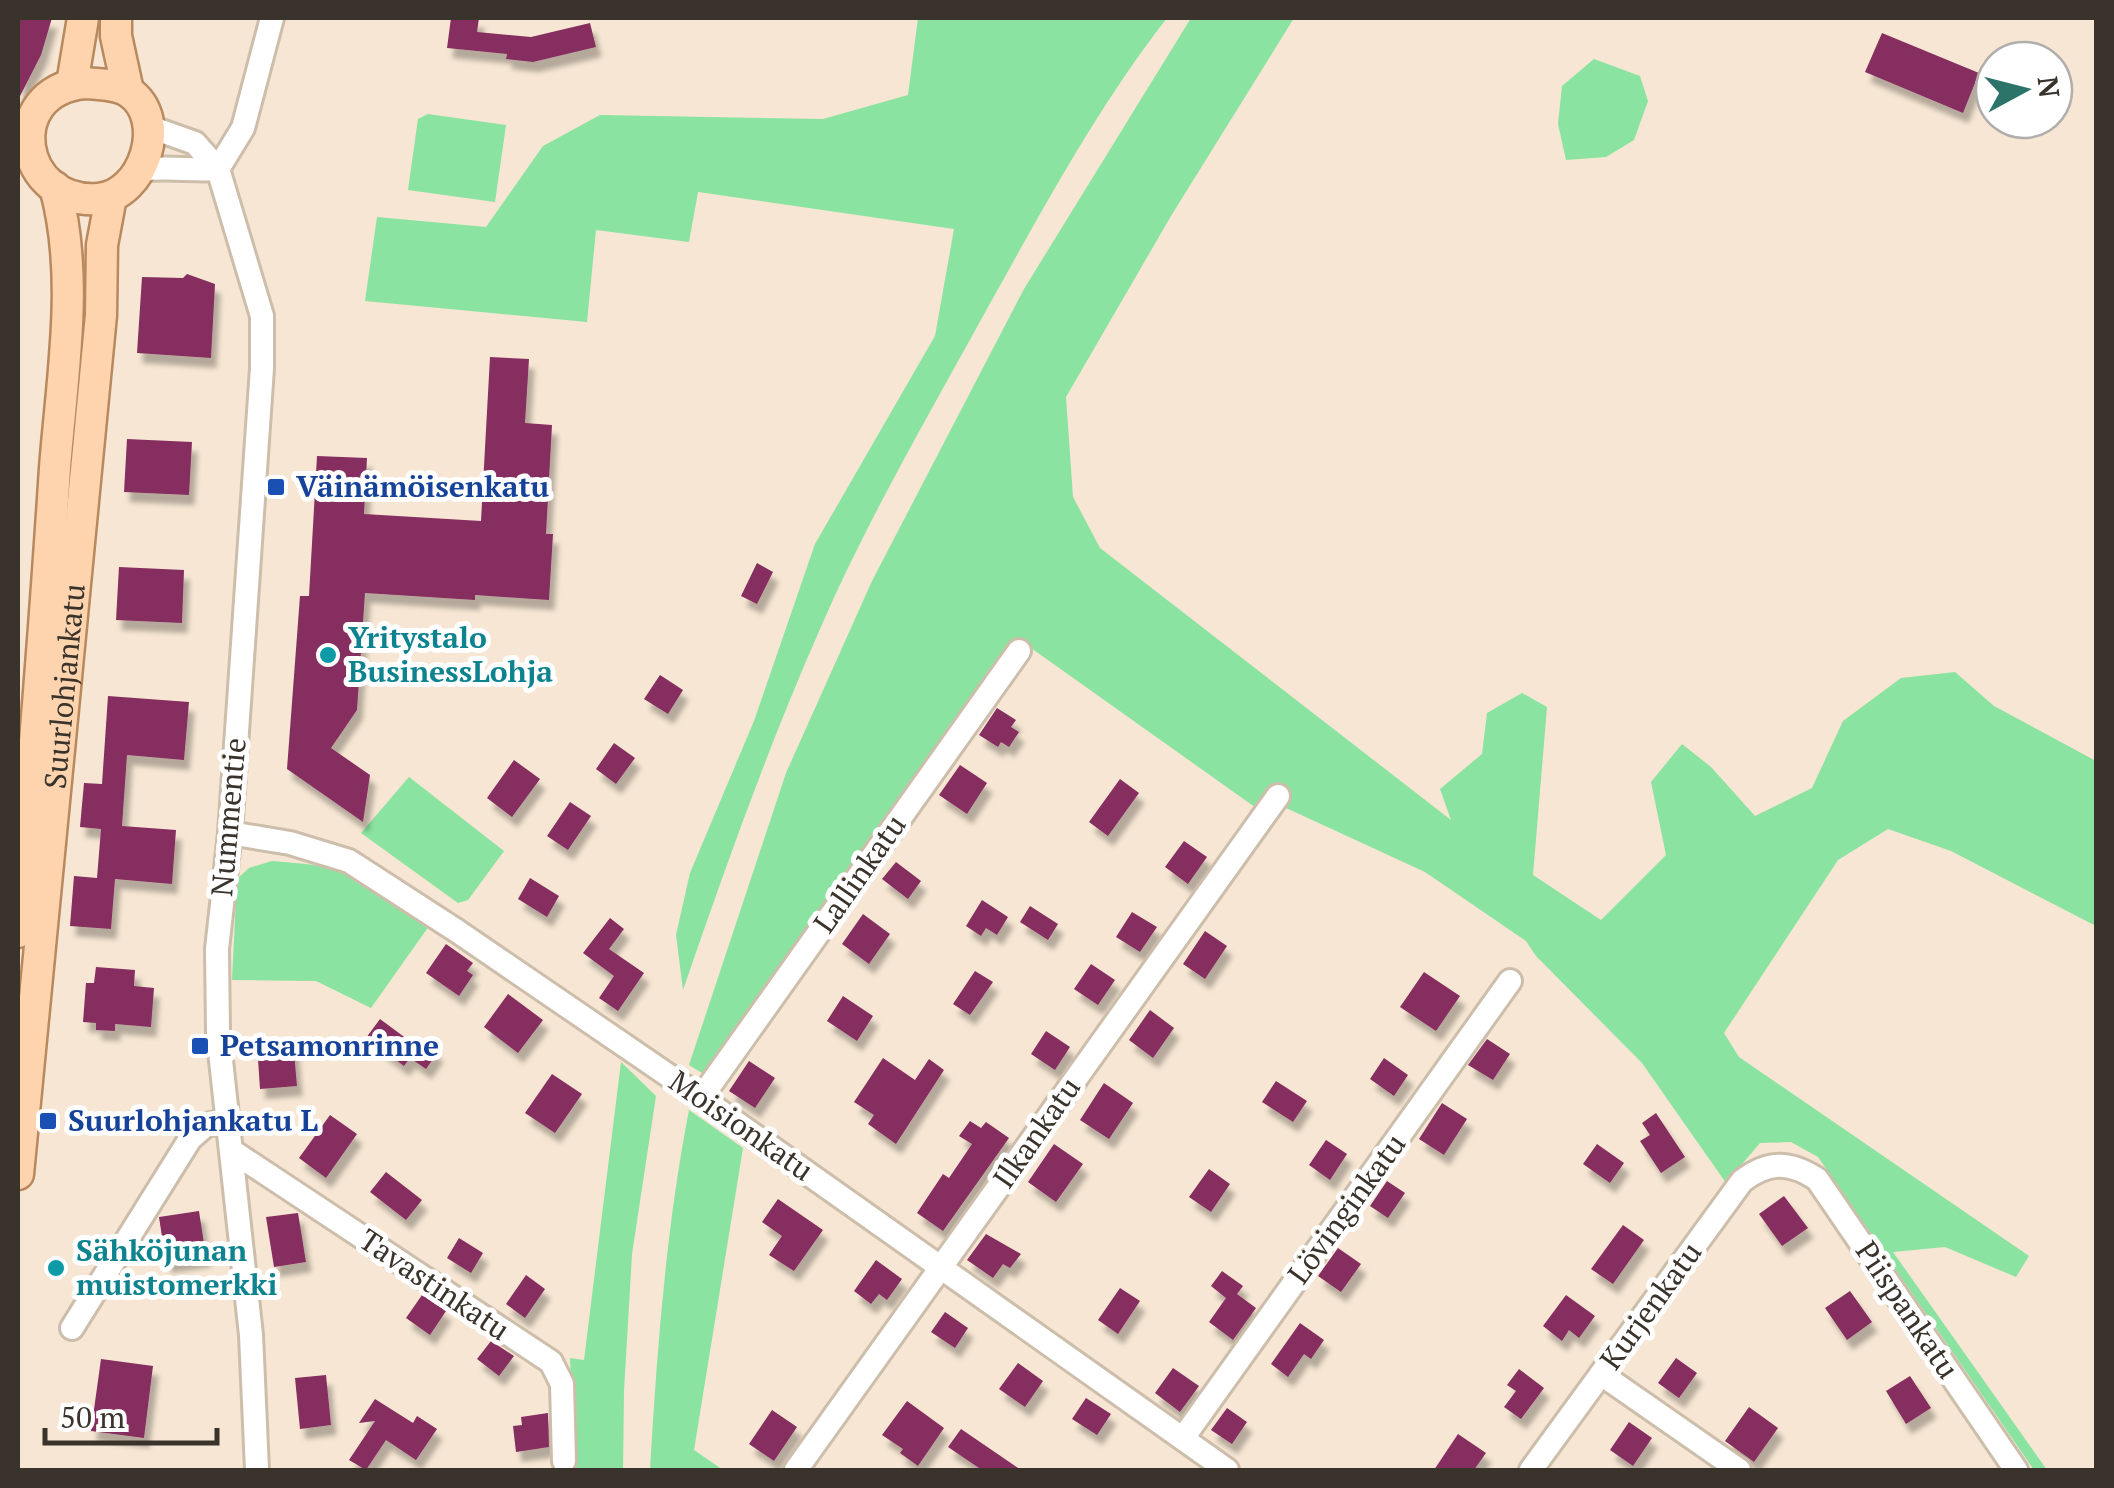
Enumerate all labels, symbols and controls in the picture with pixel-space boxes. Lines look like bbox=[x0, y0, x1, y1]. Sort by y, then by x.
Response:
north arrow bbox=[1974, 40, 2074, 140]
text: N bbox=[2030, 74, 2069, 100]
place label: Väinämöisenkatu bbox=[296, 466, 549, 506]
marker: Väinämöisenkatu bbox=[265, 476, 287, 498]
street label: Suurlohjankatu bbox=[34, 582, 94, 791]
place label: Yritystalo BusinessLohja bbox=[348, 617, 553, 691]
marker: Yritystalo BusinessLohja bbox=[317, 644, 339, 666]
street label: Nummentie bbox=[201, 736, 255, 898]
street label: Lallinkatu bbox=[804, 806, 914, 940]
place label: Petsamonrinne bbox=[220, 1025, 439, 1065]
marker: Petsamonrinne bbox=[189, 1035, 211, 1057]
street label: Moisionkatu bbox=[662, 1061, 821, 1189]
street label: Ilkankatu bbox=[983, 1069, 1089, 1196]
place label: Suurlohjankatu L bbox=[68, 1100, 319, 1140]
marker: Suurlohjankatu L bbox=[37, 1110, 59, 1132]
street label: Lövinginkatu bbox=[1278, 1125, 1414, 1291]
street label: Tavastinkatu bbox=[352, 1219, 518, 1349]
place label: Sähköjunan muistomerkki bbox=[76, 1230, 277, 1304]
street label: Piispankatu bbox=[1847, 1233, 1969, 1386]
street label: Kurjenkatu bbox=[1590, 1234, 1710, 1377]
marker: Sähköjunan muistomerkki bbox=[45, 1257, 67, 1279]
scale bar bbox=[45, 1383, 218, 1445]
text: 50 m bbox=[60, 1397, 125, 1437]

